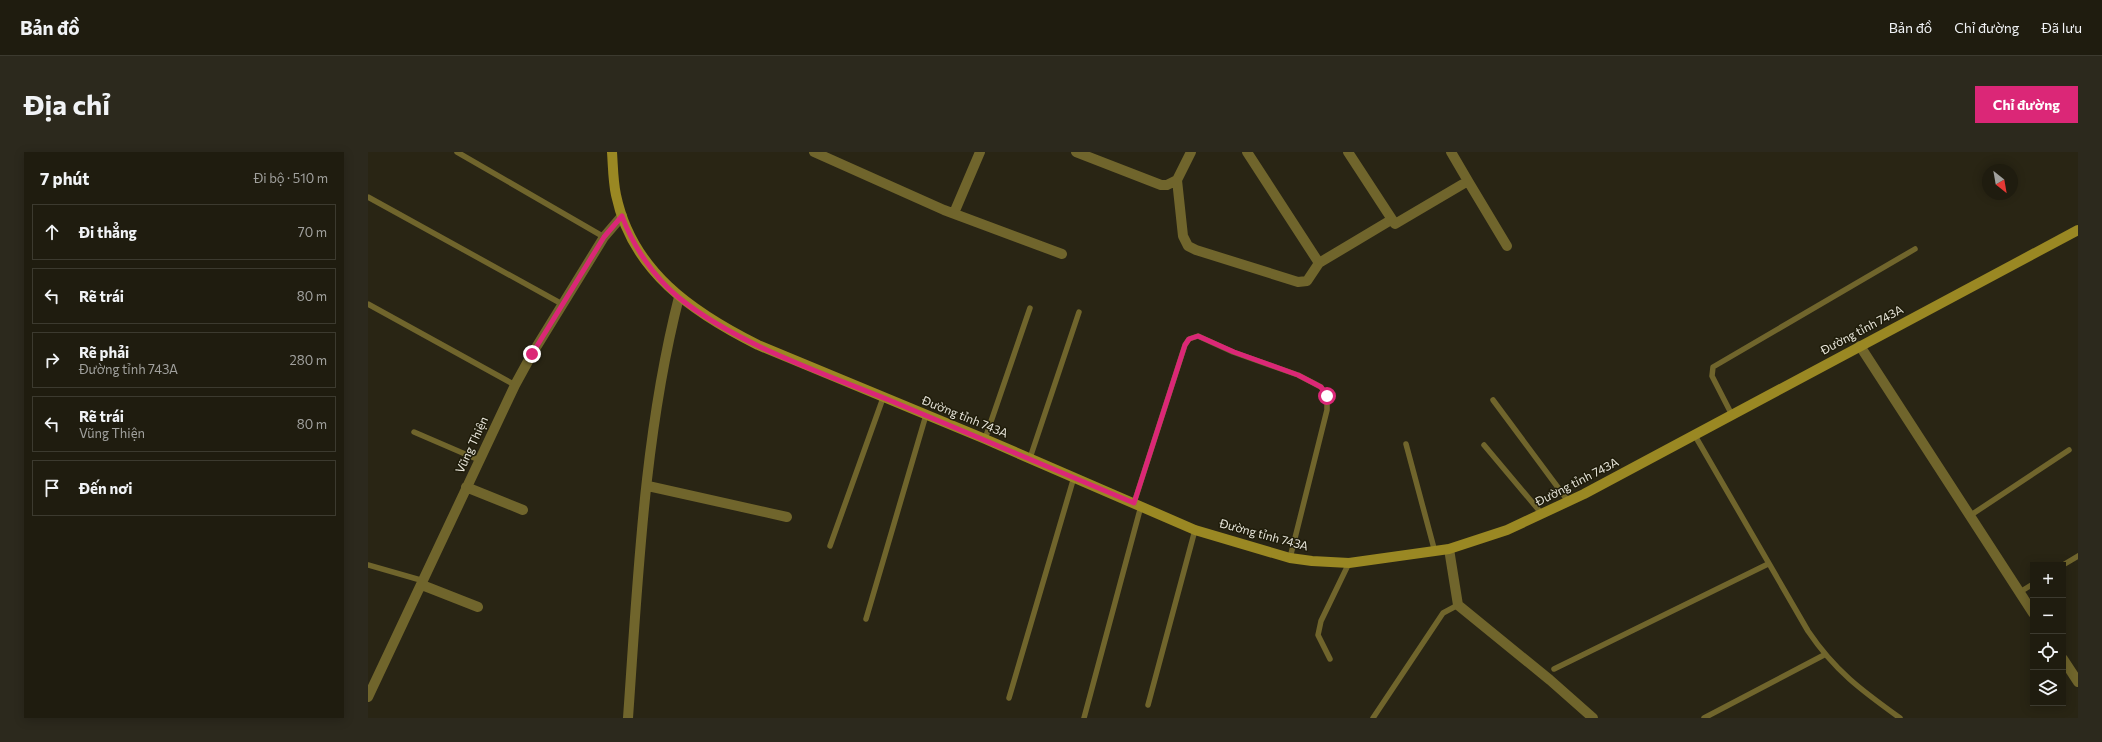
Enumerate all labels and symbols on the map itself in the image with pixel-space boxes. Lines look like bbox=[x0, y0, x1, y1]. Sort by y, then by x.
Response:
north arrow bbox=[1982, 164, 2018, 200]
street label: Đường tỉnh 743A bbox=[1817, 301, 1905, 357]
route end bbox=[523, 345, 541, 363]
route start bbox=[1318, 387, 1336, 405]
street label: Đường tỉnh 743A bbox=[919, 392, 1010, 440]
street label: Vũng Thiện bbox=[452, 414, 490, 475]
street label: Đường tỉnh 743A bbox=[1532, 454, 1620, 509]
street label: Đường tỉnh 743A bbox=[1217, 515, 1310, 553]

